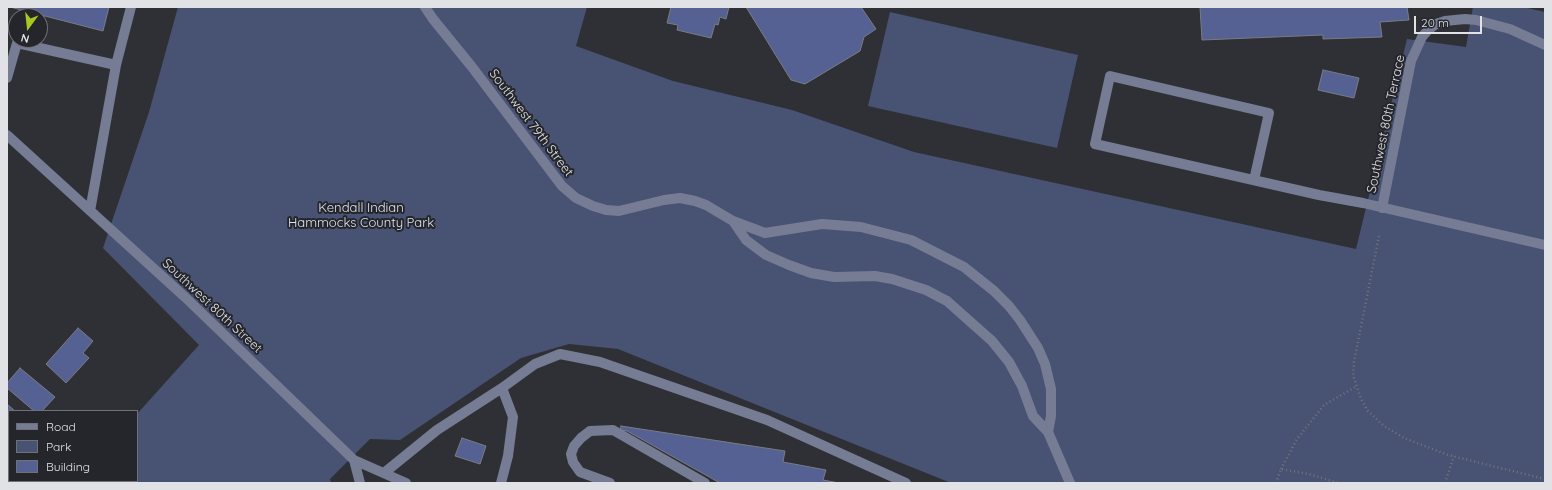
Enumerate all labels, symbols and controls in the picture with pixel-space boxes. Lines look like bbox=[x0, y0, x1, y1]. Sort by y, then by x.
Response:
north arrow bbox=[8, 8, 48, 48]
scale bar bbox=[1416, 8, 1484, 34]
text: 20 m bbox=[1421, 15, 1449, 30]
text: N bbox=[19, 31, 31, 46]
street label: Southwest 80th Terrace bbox=[1364, 53, 1408, 195]
street label: Southwest 79th Street bbox=[486, 66, 576, 180]
park label: Kendall Indian Hammocks County Park bbox=[288, 200, 434, 231]
street label: Southwest 80th Street bbox=[159, 256, 265, 356]
legend bbox=[8, 410, 138, 482]
text: Road bbox=[46, 419, 76, 434]
text: Park bbox=[46, 439, 71, 454]
text: Building bbox=[46, 459, 90, 474]

